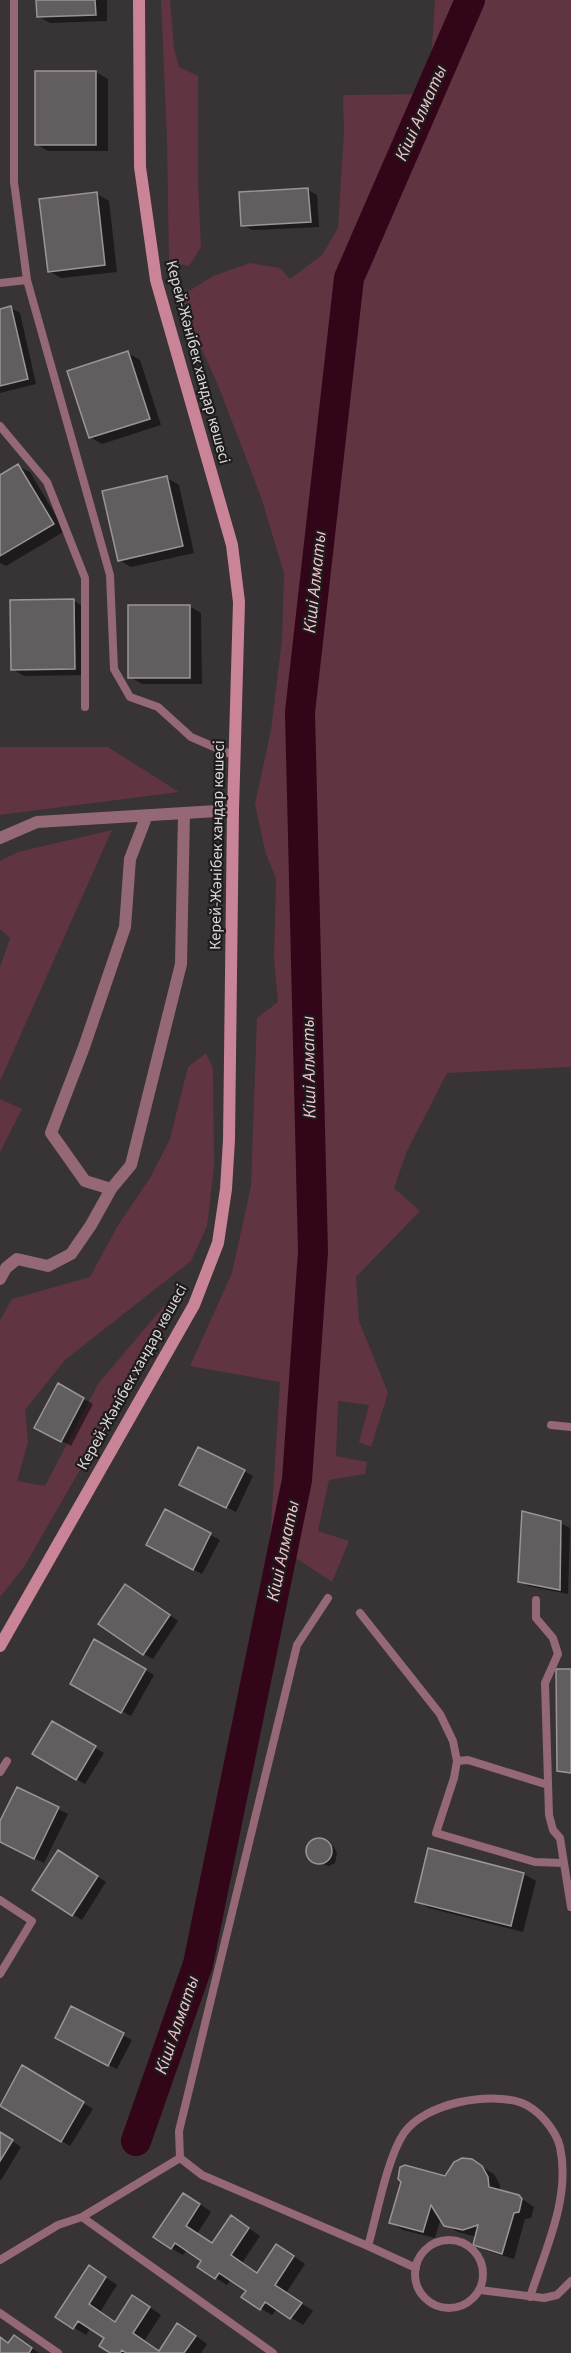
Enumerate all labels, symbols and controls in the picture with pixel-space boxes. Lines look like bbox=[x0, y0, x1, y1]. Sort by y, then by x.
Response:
water label: Кіші Алматы bbox=[389, 61, 453, 165]
street label: Керей-Жәнібек хандар көшесі bbox=[160, 258, 236, 466]
water label: Кіші Алматы bbox=[297, 530, 333, 634]
street label: Керей-Жәнібек хандар көшесі bbox=[204, 740, 230, 950]
water label: Кіші Алматы bbox=[296, 1015, 322, 1118]
street label: Керей-Жәнібек хандар көшесі bbox=[72, 1280, 192, 1474]
water label: Кіші Алматы bbox=[260, 1498, 306, 1604]
water label: Кіші Алматы bbox=[148, 1972, 206, 2078]

